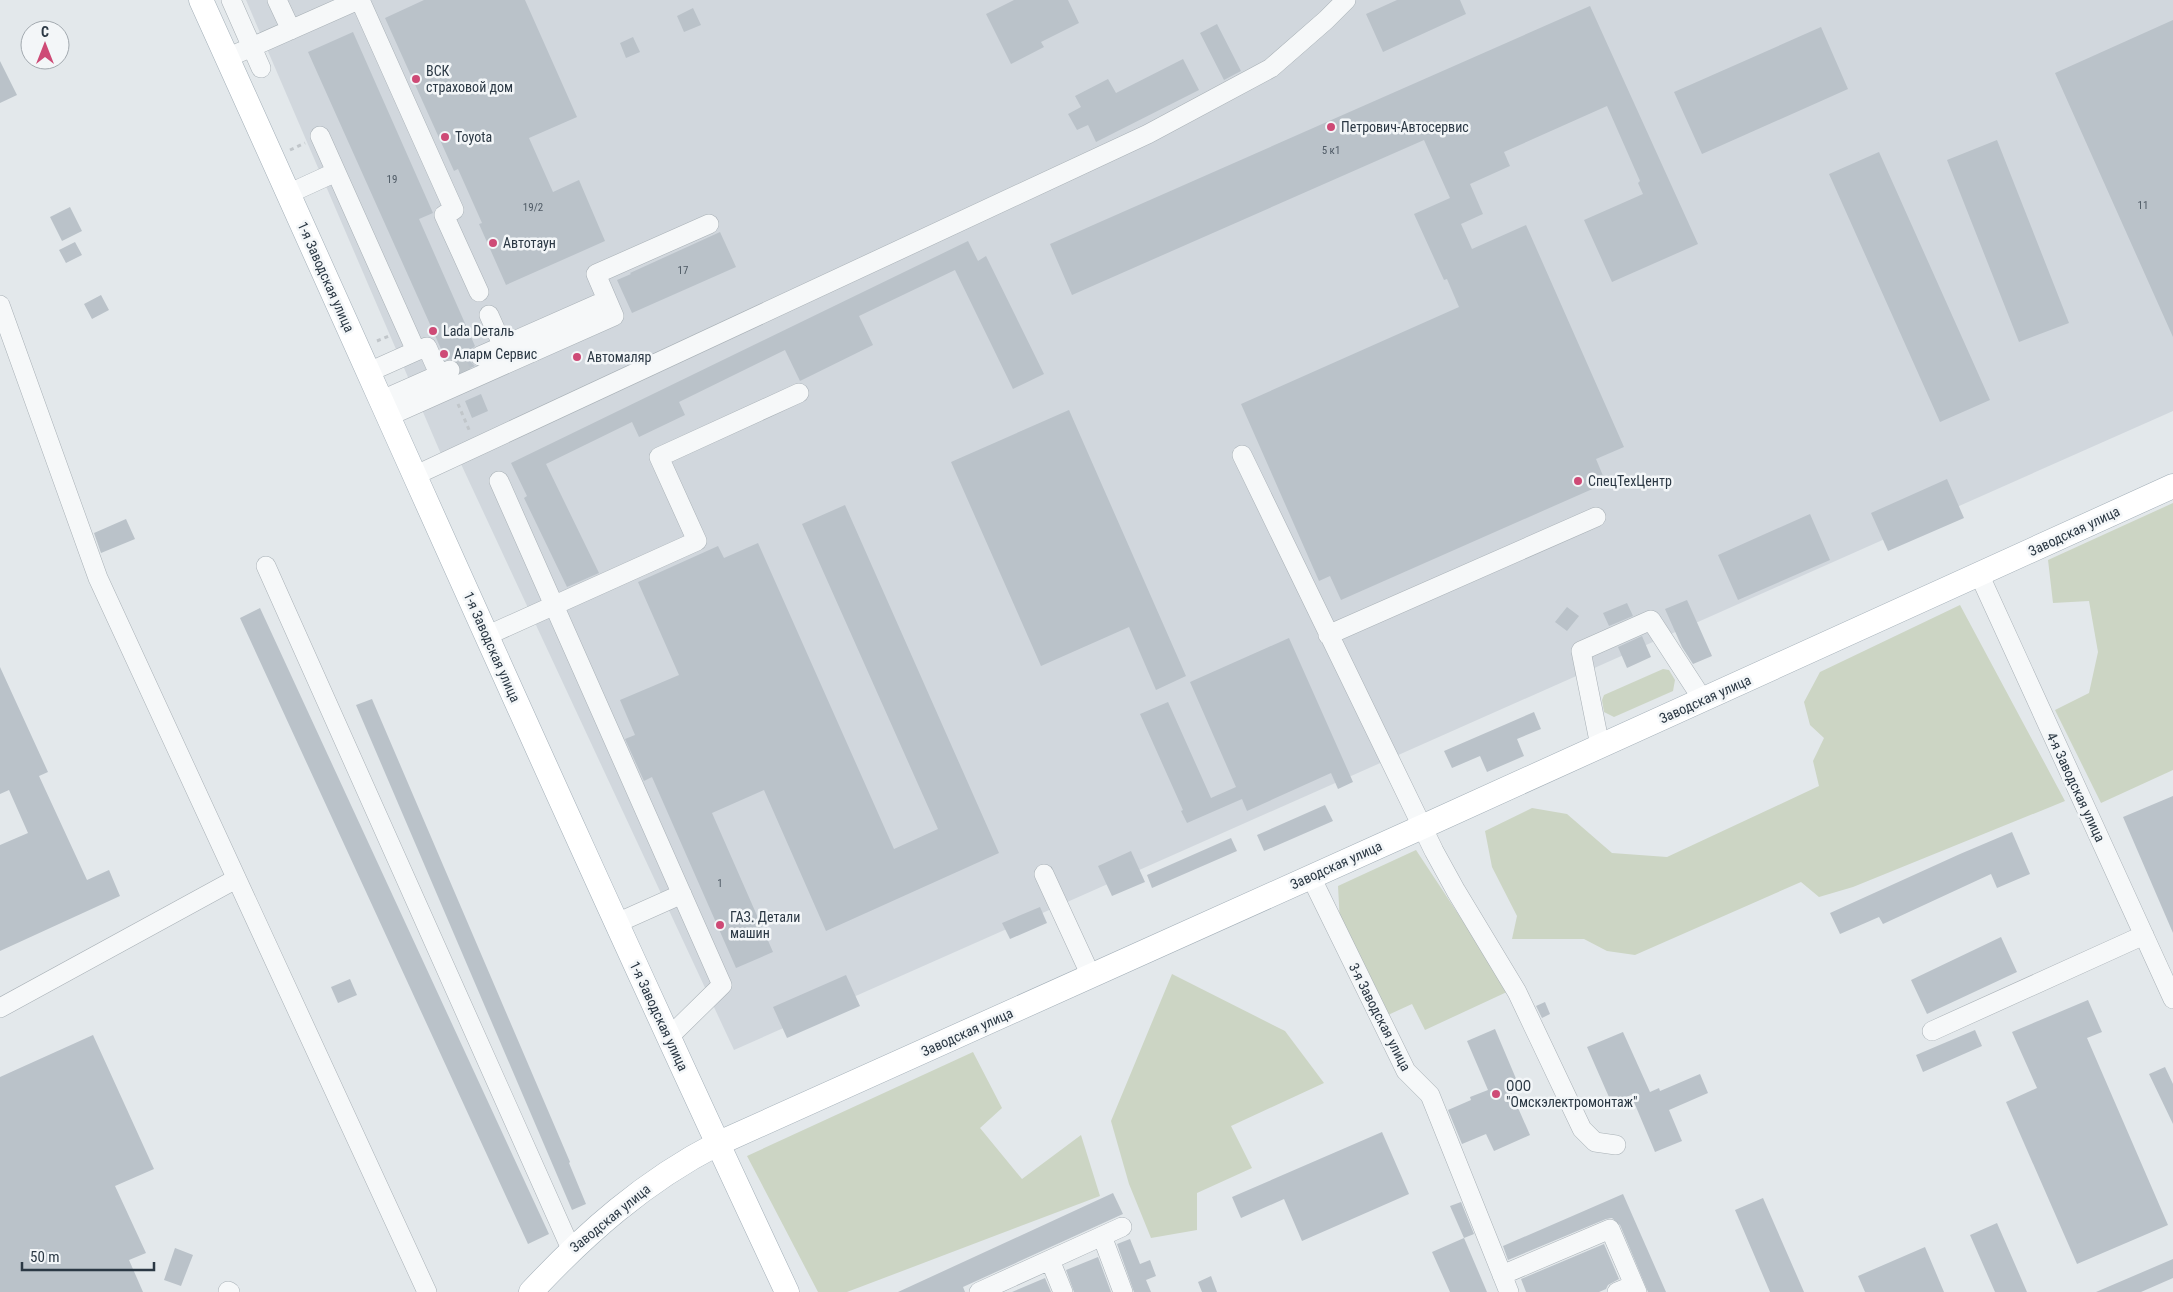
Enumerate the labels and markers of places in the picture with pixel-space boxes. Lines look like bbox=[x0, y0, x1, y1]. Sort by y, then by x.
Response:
place label: ВСК страховой дом bbox=[426, 63, 513, 95]
marker: ВСК страховой дом bbox=[410, 73, 422, 85]
place label: Петрович-Автосервис bbox=[1341, 119, 1469, 135]
marker: Петрович-Автосервис bbox=[1325, 121, 1337, 133]
place label: Toyota bbox=[455, 129, 492, 145]
marker: Toyota bbox=[439, 131, 451, 143]
place label: Автотаун bbox=[503, 235, 556, 251]
marker: Автотаун bbox=[487, 237, 499, 249]
place label: Lada Dеталь bbox=[443, 323, 514, 339]
marker: Lada Dеталь bbox=[427, 325, 439, 337]
place label: Аларм Сервис bbox=[454, 346, 537, 362]
marker: Аларм Сервис bbox=[438, 348, 450, 360]
place label: Автомаляр bbox=[587, 349, 651, 365]
marker: Автомаляр bbox=[571, 351, 583, 363]
place label: СпецТехЦентр bbox=[1588, 473, 1672, 489]
marker: СпецТехЦентр bbox=[1572, 475, 1584, 487]
place label: ГАЗ. Детали машин bbox=[730, 909, 800, 941]
marker: ГАЗ. Детали машин bbox=[714, 919, 726, 931]
place label: ООО "Омскэлектромонтаж" bbox=[1506, 1078, 1637, 1110]
marker: ООО "Омскэлектромонтаж" bbox=[1490, 1088, 1502, 1100]

